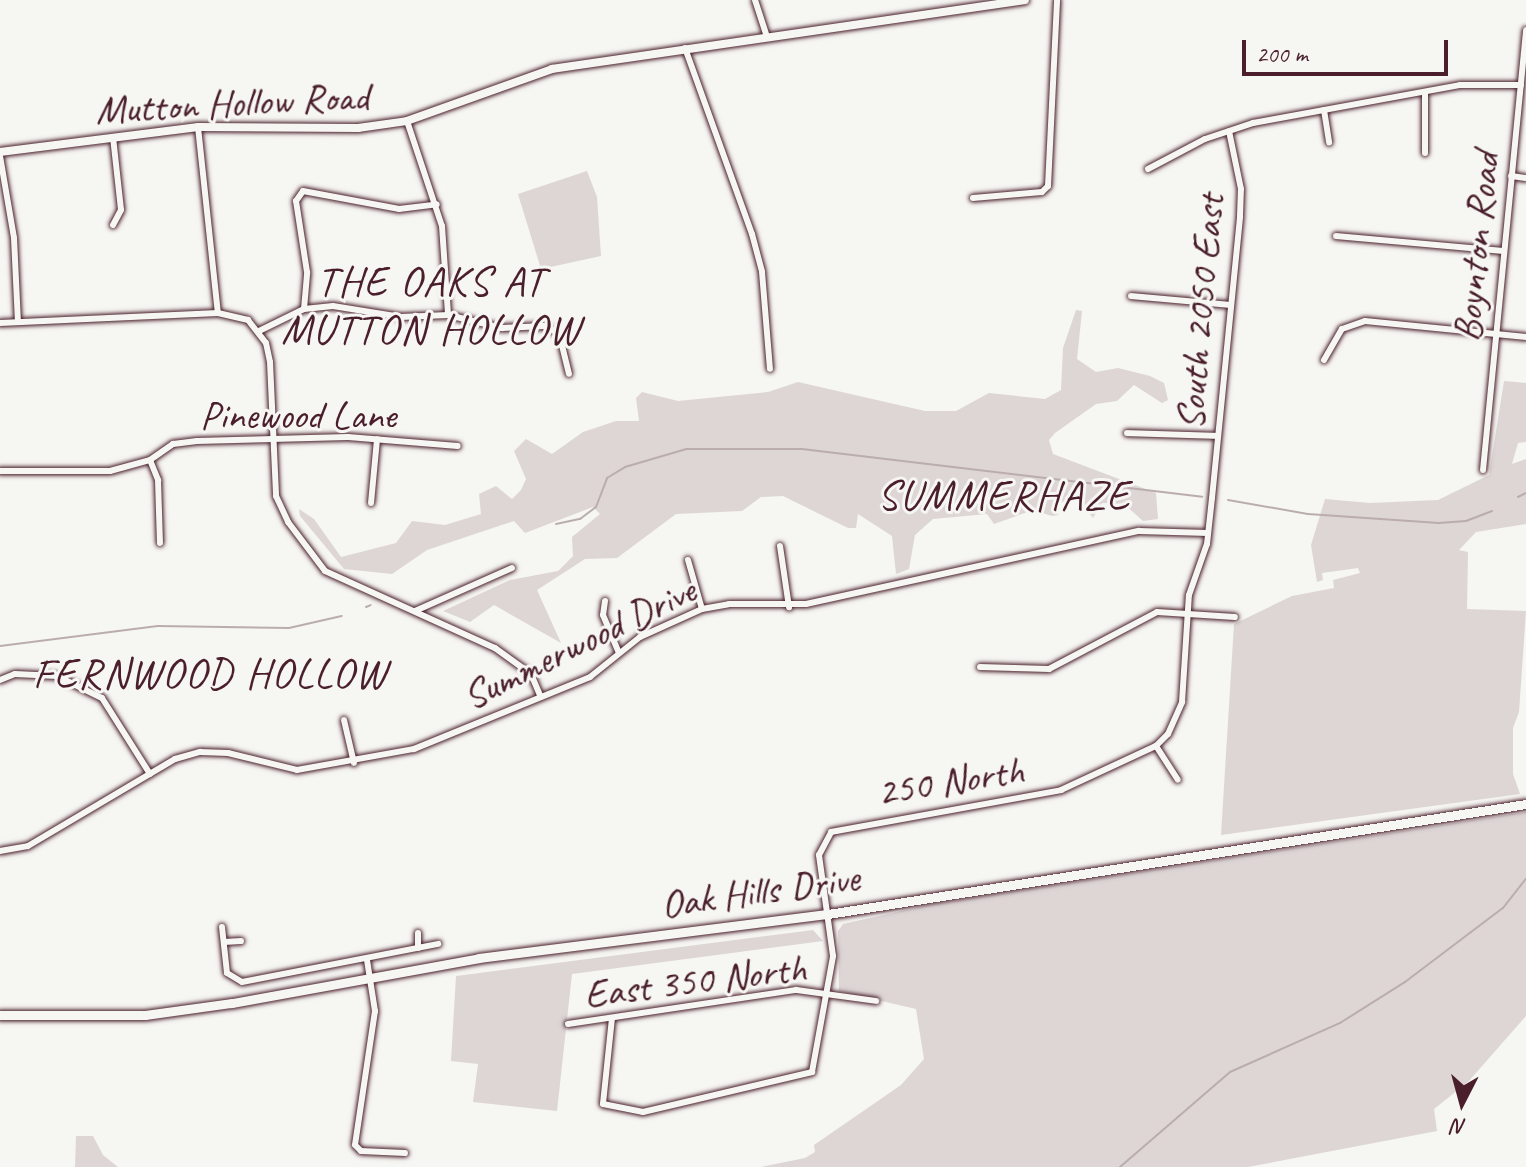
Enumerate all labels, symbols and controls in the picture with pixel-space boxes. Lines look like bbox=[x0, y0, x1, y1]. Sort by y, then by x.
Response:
scale bar bbox=[1246, 24, 1452, 74]
text: 200 m bbox=[1256, 39, 1308, 69]
street label: Mutton Hollow Road bbox=[94, 72, 370, 134]
street label: Boynton Road bbox=[1442, 151, 1510, 343]
street label: South 2050 East bbox=[1166, 192, 1234, 432]
district label: THE OAKS AT MUTTON HOLLOW bbox=[283, 257, 579, 356]
street label: Pinewood Lane bbox=[199, 391, 397, 439]
district label: SUMMERHAZE bbox=[877, 471, 1131, 521]
street label: Summerwood Drive bbox=[454, 566, 704, 720]
district label: FERNWOOD HOLLOW bbox=[36, 649, 384, 699]
street label: 250 North bbox=[873, 746, 1027, 816]
street label: Oak Hills Drive bbox=[657, 853, 863, 929]
street label: East 350 North bbox=[582, 944, 808, 1018]
north arrow bbox=[1422, 1063, 1502, 1143]
text: N bbox=[1451, 1112, 1468, 1142]

